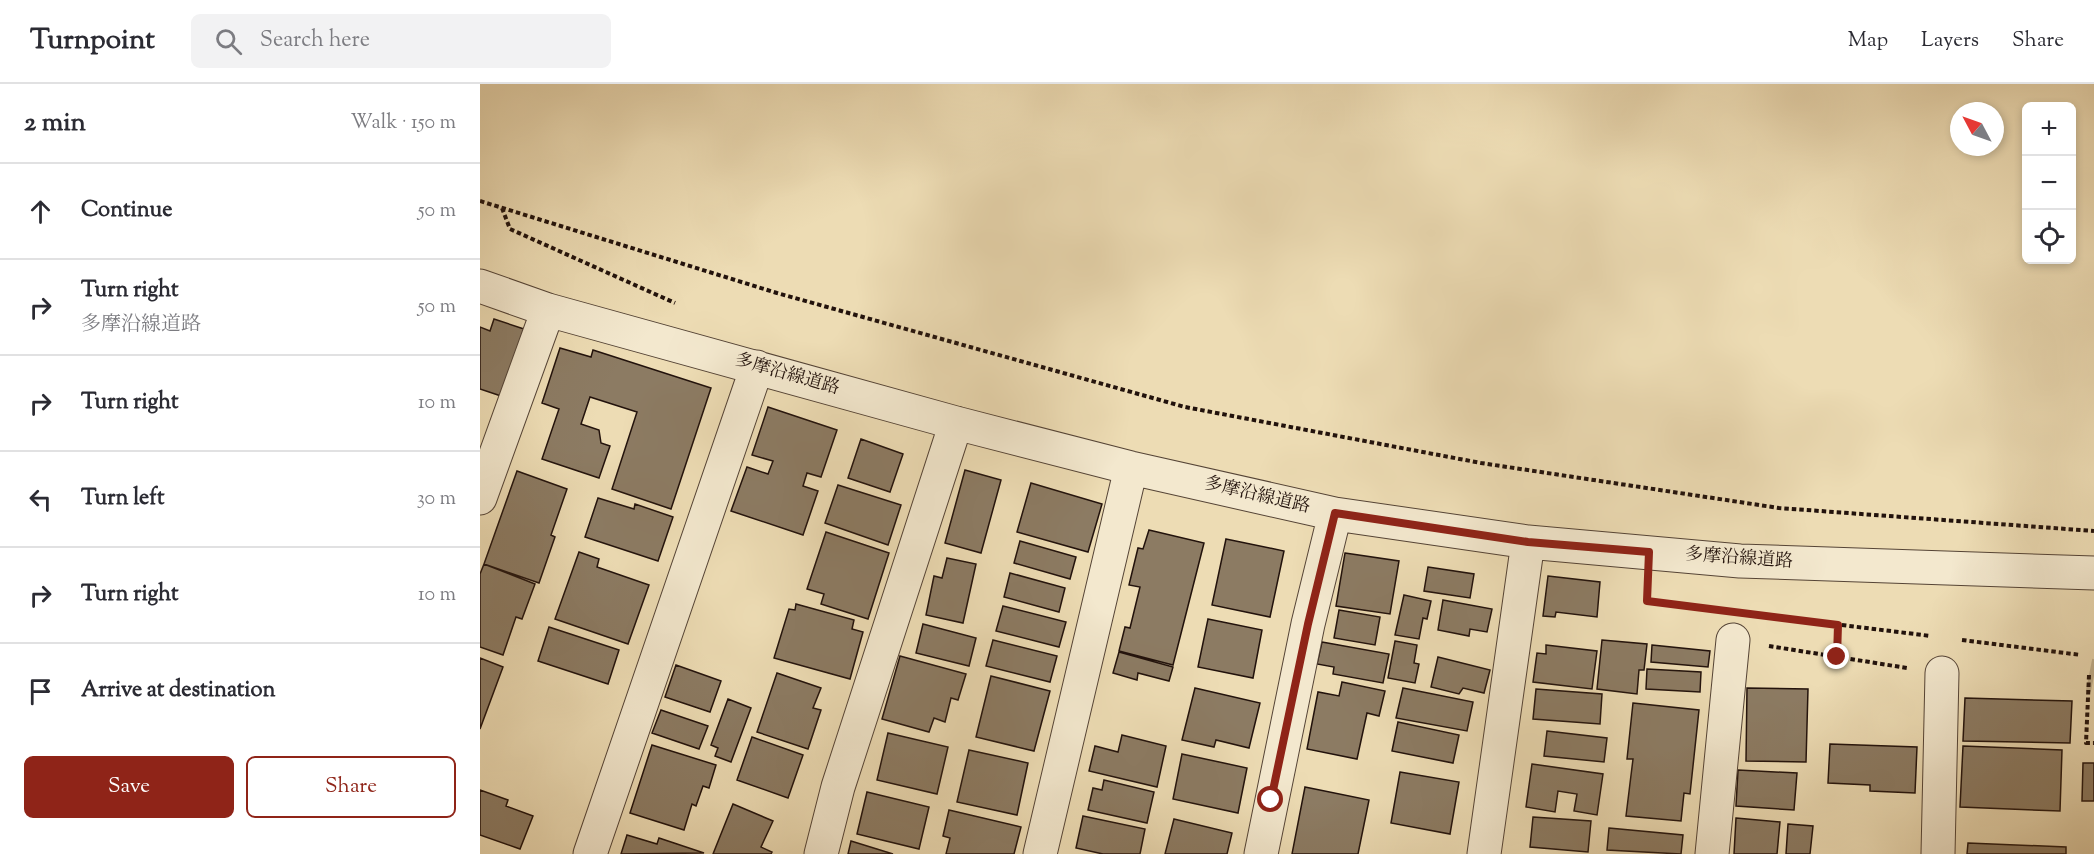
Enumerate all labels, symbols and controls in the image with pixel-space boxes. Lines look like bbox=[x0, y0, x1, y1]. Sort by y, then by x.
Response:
search box bbox=[191, 14, 611, 68]
text: Turnpoint bbox=[30, 21, 155, 61]
icon: search bbox=[212, 25, 245, 58]
text: Search here bbox=[260, 25, 370, 57]
text: Map bbox=[1848, 26, 1888, 56]
text: Layers bbox=[1921, 26, 1979, 56]
text: Share bbox=[2012, 26, 2064, 56]
north arrow bbox=[1950, 102, 2004, 156]
map controls bbox=[2022, 102, 2076, 264]
button: + bbox=[2022, 102, 2076, 156]
text: 2 min bbox=[24, 105, 86, 142]
text: Walk · 150 m bbox=[350, 109, 456, 138]
button: − bbox=[2022, 156, 2076, 210]
icon: ahead bbox=[24, 195, 57, 228]
text: Continue bbox=[81, 195, 172, 227]
text: 50 m bbox=[418, 197, 456, 226]
button: locate bbox=[2022, 210, 2076, 264]
text: Turn right bbox=[81, 275, 178, 307]
icon: right bbox=[24, 291, 57, 324]
text: 50 m bbox=[418, 293, 456, 322]
text: 多摩沿線道路 bbox=[81, 311, 201, 340]
street label: 多摩沿線道路 bbox=[732, 348, 842, 402]
icon: right bbox=[24, 387, 57, 420]
text: Turn right bbox=[81, 387, 178, 419]
text: 10 m bbox=[418, 389, 456, 418]
street label: 多摩沿線道路 bbox=[1201, 471, 1313, 521]
icon: left bbox=[24, 483, 57, 516]
text: Turn left bbox=[81, 483, 164, 515]
text: 30 m bbox=[417, 485, 456, 514]
street label: 多摩沿線道路 bbox=[1684, 542, 1794, 576]
icon: right bbox=[24, 579, 57, 612]
text: Turn right bbox=[81, 579, 178, 611]
text: 10 m bbox=[418, 581, 456, 610]
route end bbox=[1823, 643, 1849, 669]
icon: arrive bbox=[24, 675, 57, 708]
text: Arrive at destination bbox=[81, 675, 276, 707]
button: Save bbox=[24, 756, 234, 818]
button: Share bbox=[246, 756, 456, 818]
route start bbox=[1257, 786, 1283, 812]

